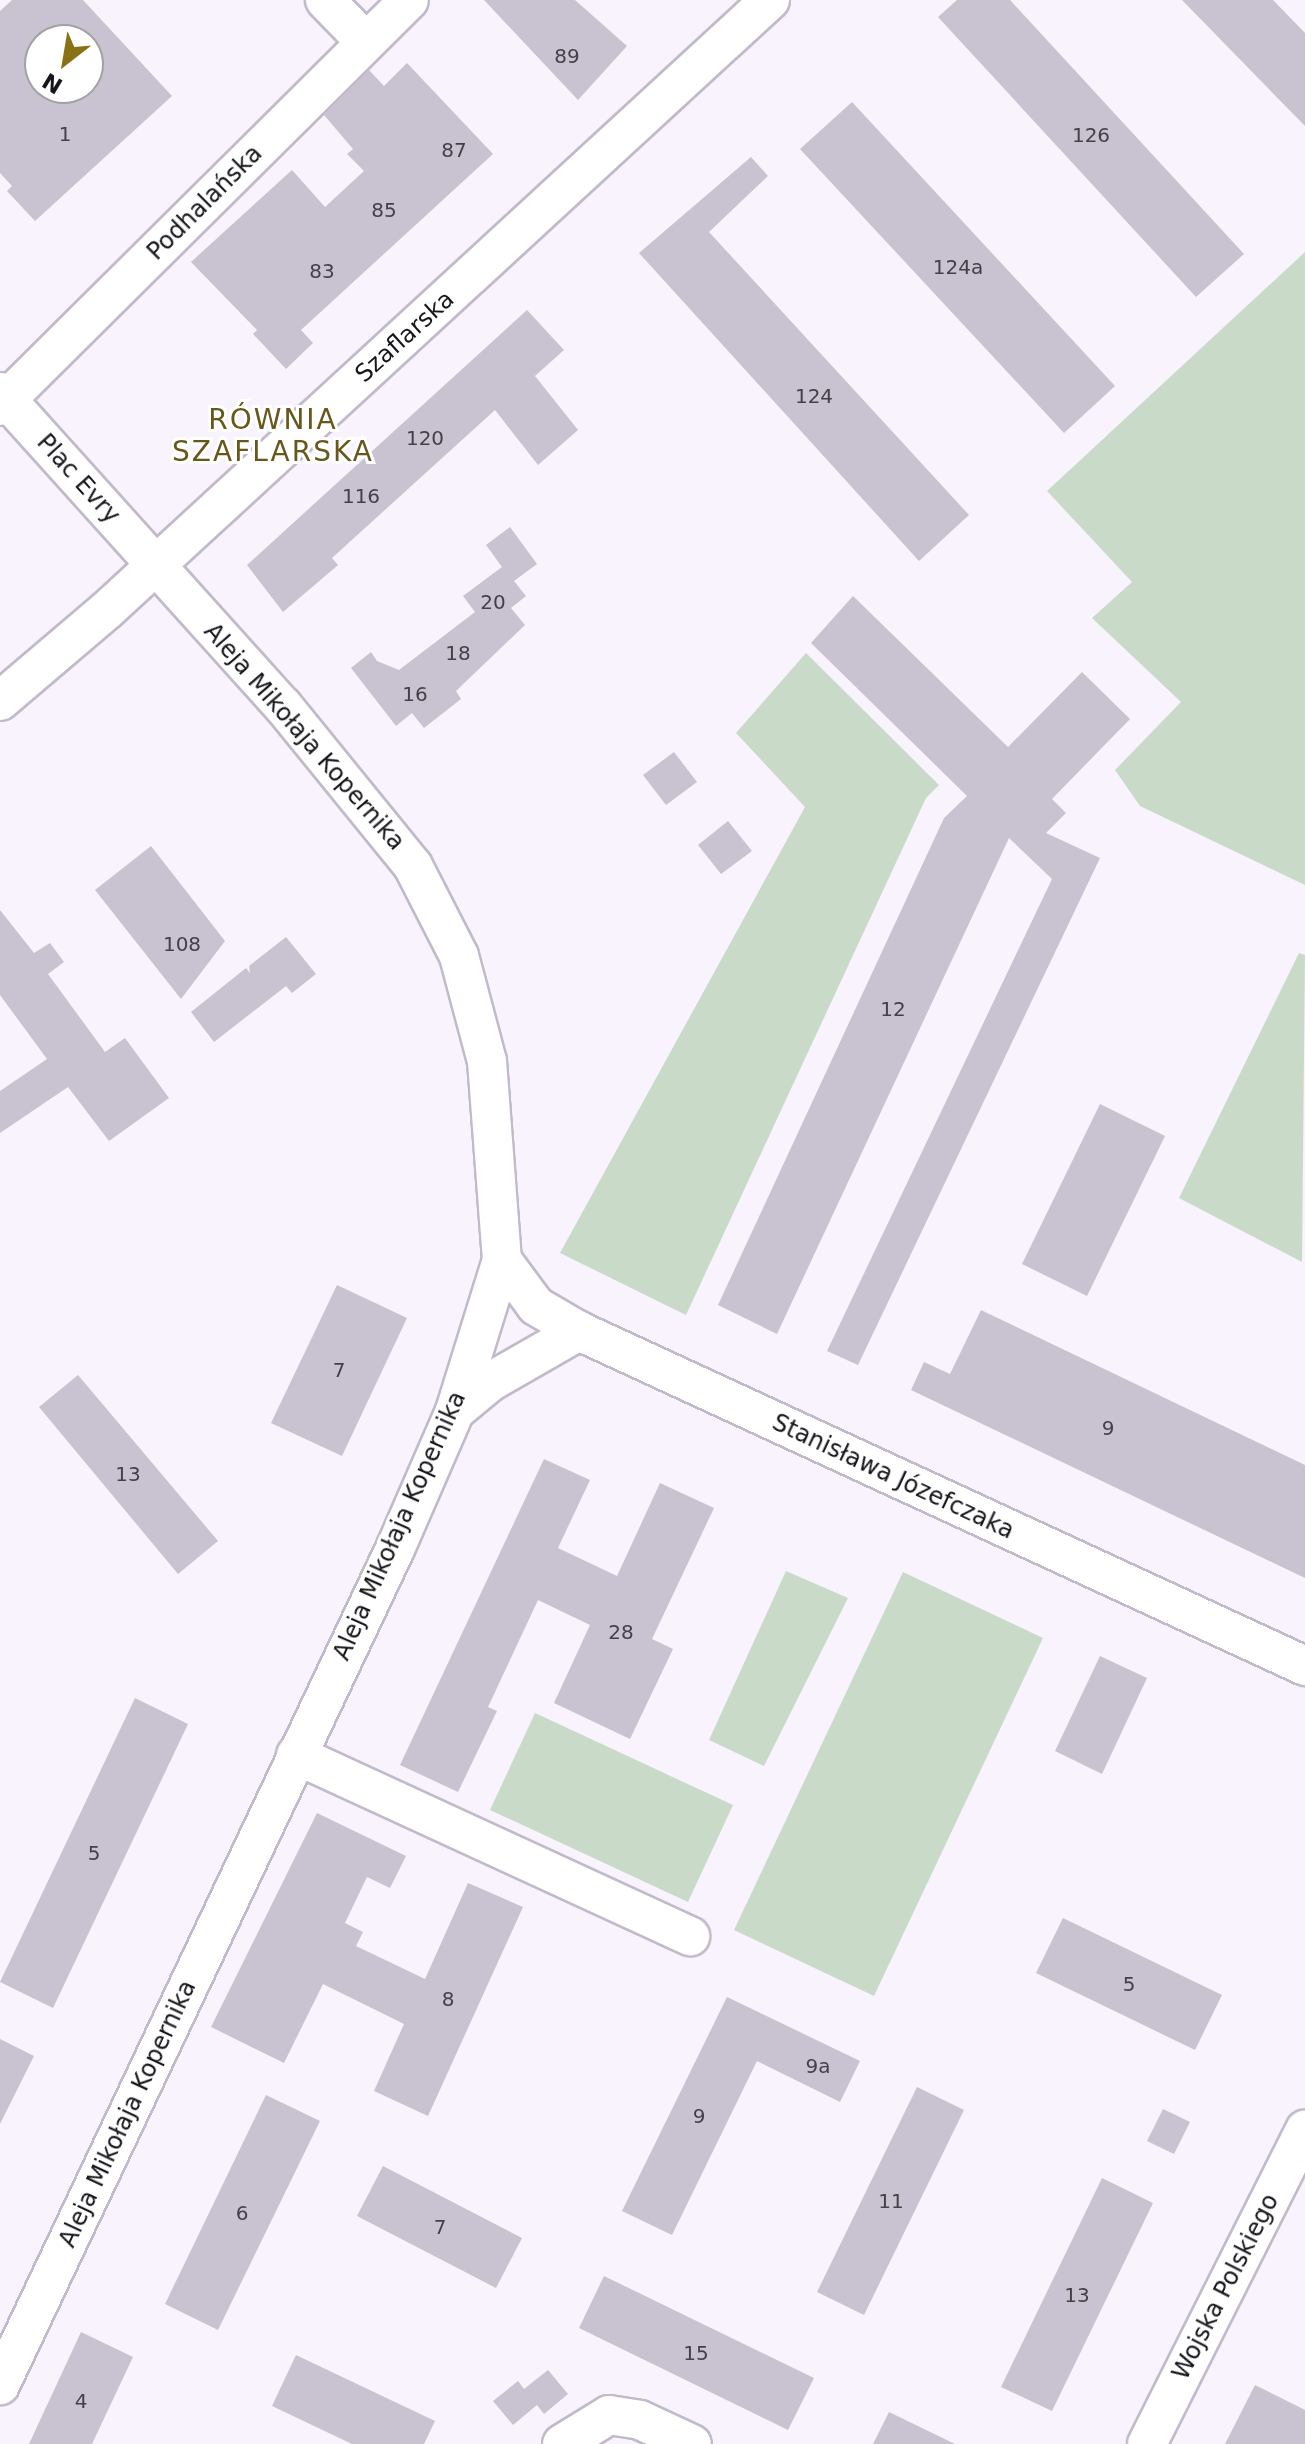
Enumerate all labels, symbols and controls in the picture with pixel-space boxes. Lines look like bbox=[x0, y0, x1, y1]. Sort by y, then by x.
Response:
north arrow bbox=[24, 24, 104, 104]
house number: 89 bbox=[554, 44, 580, 68]
text: N bbox=[38, 68, 67, 99]
house number: 1 bbox=[59, 122, 71, 146]
house number: 126 bbox=[1072, 123, 1110, 147]
house number: 87 bbox=[441, 138, 467, 162]
street label: Podhalańska bbox=[142, 140, 268, 266]
house number: 85 bbox=[371, 198, 397, 222]
house number: 124a bbox=[933, 255, 983, 279]
house number: 83 bbox=[309, 259, 335, 283]
street label: Szaflarska bbox=[350, 285, 460, 389]
house number: 124 bbox=[795, 384, 833, 408]
district label: RÓWNIA SZAFLARSKA bbox=[172, 403, 374, 469]
house number: 120 bbox=[406, 426, 444, 450]
street label: Plac Evry bbox=[30, 428, 126, 530]
house number: 116 bbox=[342, 484, 380, 508]
house number: 20 bbox=[480, 590, 506, 614]
street label: Aleja Mikołaja Kopernika bbox=[198, 618, 410, 856]
house number: 18 bbox=[445, 641, 471, 665]
house number: 16 bbox=[402, 682, 428, 706]
house number: 108 bbox=[163, 932, 201, 956]
house number: 12 bbox=[880, 997, 906, 1021]
house number: 7 bbox=[333, 1358, 345, 1382]
street label: Aleja Mikołaja Kopernika bbox=[328, 1387, 472, 1665]
street label: Stanisława Józefczaka bbox=[768, 1408, 1018, 1546]
house number: 9 bbox=[1102, 1416, 1114, 1440]
house number: 13 bbox=[115, 1462, 141, 1486]
house number: 28 bbox=[608, 1620, 634, 1644]
house number: 5 bbox=[88, 1841, 100, 1865]
house number: 5 bbox=[1123, 1972, 1135, 1996]
street label: Aleja Mikołaja Kopernika bbox=[53, 1976, 203, 2252]
house number: 8 bbox=[442, 1987, 454, 2011]
house number: 9a bbox=[806, 2054, 830, 2078]
house number: 9 bbox=[693, 2104, 705, 2128]
house number: 11 bbox=[878, 2189, 904, 2213]
street label: Wojska Polskiego bbox=[1167, 2189, 1285, 2385]
house number: 6 bbox=[236, 2201, 248, 2225]
house number: 7 bbox=[434, 2215, 446, 2239]
house number: 13 bbox=[1064, 2283, 1090, 2307]
house number: 15 bbox=[683, 2341, 709, 2365]
house number: 4 bbox=[75, 2389, 87, 2413]

